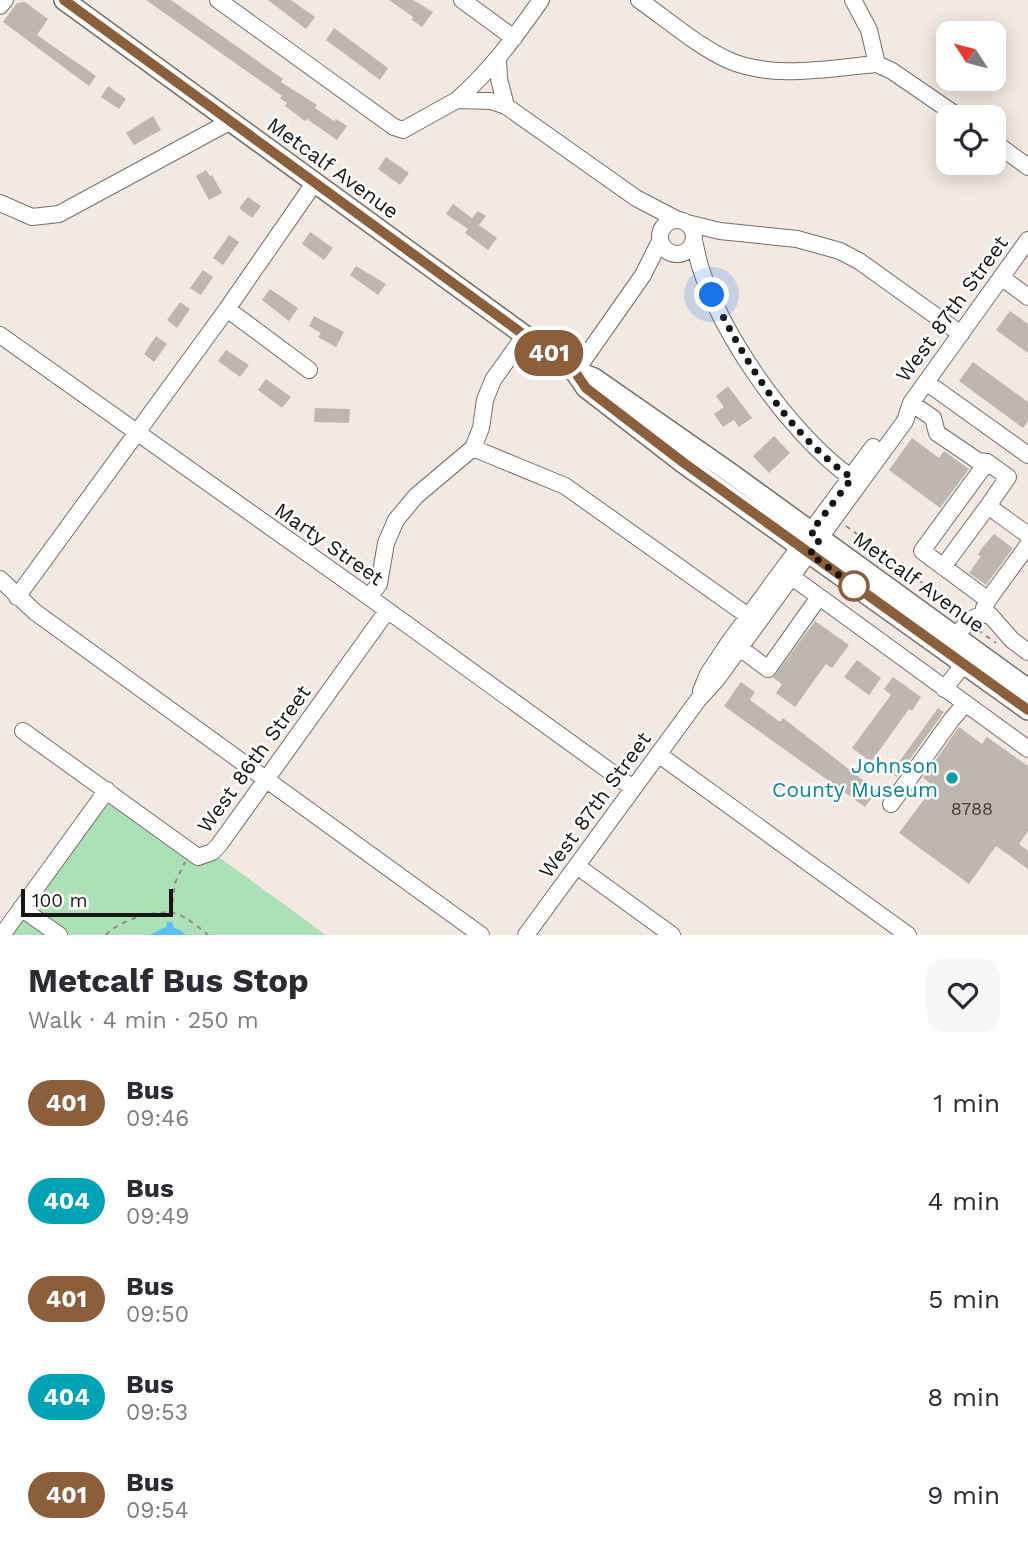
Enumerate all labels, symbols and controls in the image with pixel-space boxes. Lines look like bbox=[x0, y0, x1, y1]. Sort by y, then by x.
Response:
north arrow bbox=[936, 21, 1006, 91]
map controls bbox=[936, 21, 1006, 175]
button: locate bbox=[936, 105, 1006, 175]
street label: Metcalf Avenue bbox=[263, 112, 404, 224]
street label: West 87th Street bbox=[890, 231, 1013, 387]
your location bbox=[694, 277, 729, 312]
line badge: 401 bbox=[509, 330, 589, 376]
text: 401 bbox=[528, 339, 570, 367]
street label: Marty Street bbox=[270, 497, 389, 590]
street label: Metcalf Avenue bbox=[849, 526, 990, 638]
unlabelled marker bbox=[839, 571, 869, 601]
street label: West 86th Street bbox=[192, 680, 316, 837]
street label: West 87th Street bbox=[533, 727, 656, 883]
place label: Johnson County Museum bbox=[772, 753, 938, 802]
marker: Johnson County Museum bbox=[944, 770, 960, 786]
house number: 8788 bbox=[951, 798, 993, 819]
scale bar bbox=[21, 886, 173, 918]
text: 100 m bbox=[32, 889, 88, 912]
button: heart bbox=[926, 958, 1000, 1032]
text: Metcalf Bus Stop bbox=[28, 961, 309, 1000]
text: Walk · 4 min · 250 m bbox=[28, 1007, 259, 1034]
text: Bus bbox=[126, 1075, 174, 1105]
text: 1 min bbox=[933, 1088, 1000, 1118]
text: 401 bbox=[46, 1089, 87, 1117]
text: 09:46 bbox=[126, 1105, 189, 1132]
text: Bus bbox=[126, 1173, 174, 1203]
text: 4 min bbox=[927, 1186, 1000, 1216]
text: 404 bbox=[43, 1187, 90, 1215]
text: 09:49 bbox=[126, 1203, 190, 1230]
text: Bus bbox=[126, 1271, 174, 1301]
text: 5 min bbox=[928, 1284, 1000, 1314]
text: 401 bbox=[46, 1285, 87, 1313]
text: 09:50 bbox=[126, 1301, 189, 1328]
text: Bus bbox=[126, 1369, 174, 1399]
text: 8 min bbox=[927, 1382, 1000, 1412]
text: 404 bbox=[43, 1383, 90, 1411]
text: 09:53 bbox=[126, 1399, 188, 1426]
text: Bus bbox=[126, 1467, 174, 1497]
text: 9 min bbox=[927, 1480, 1000, 1510]
text: 401 bbox=[46, 1481, 87, 1509]
text: 09:54 bbox=[126, 1497, 189, 1524]

